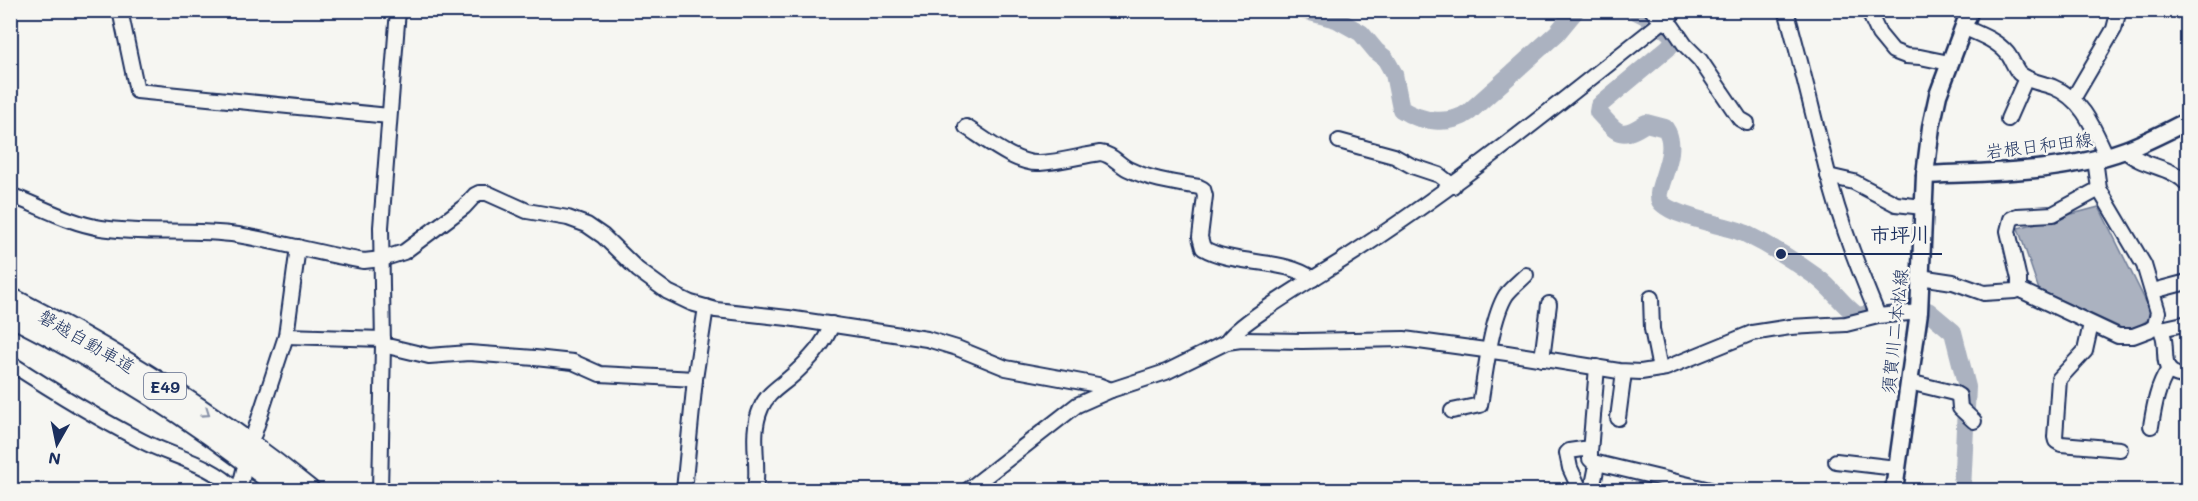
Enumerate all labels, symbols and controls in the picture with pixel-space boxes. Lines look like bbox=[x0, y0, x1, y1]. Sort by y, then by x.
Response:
street label: 岩根日和田線 bbox=[1984, 127, 2094, 163]
callout: 市坪川 bbox=[1858, 216, 1942, 254]
text: 市坪川 bbox=[1870, 221, 1930, 247]
street label: 須賀川二本松線 bbox=[1875, 267, 1913, 395]
street label: 磐越自動車道 bbox=[34, 304, 140, 378]
road number: E49 bbox=[144, 373, 186, 399]
one-way arrow bbox=[199, 406, 210, 417]
north arrow bbox=[27, 414, 87, 474]
text: N bbox=[47, 448, 62, 471]

